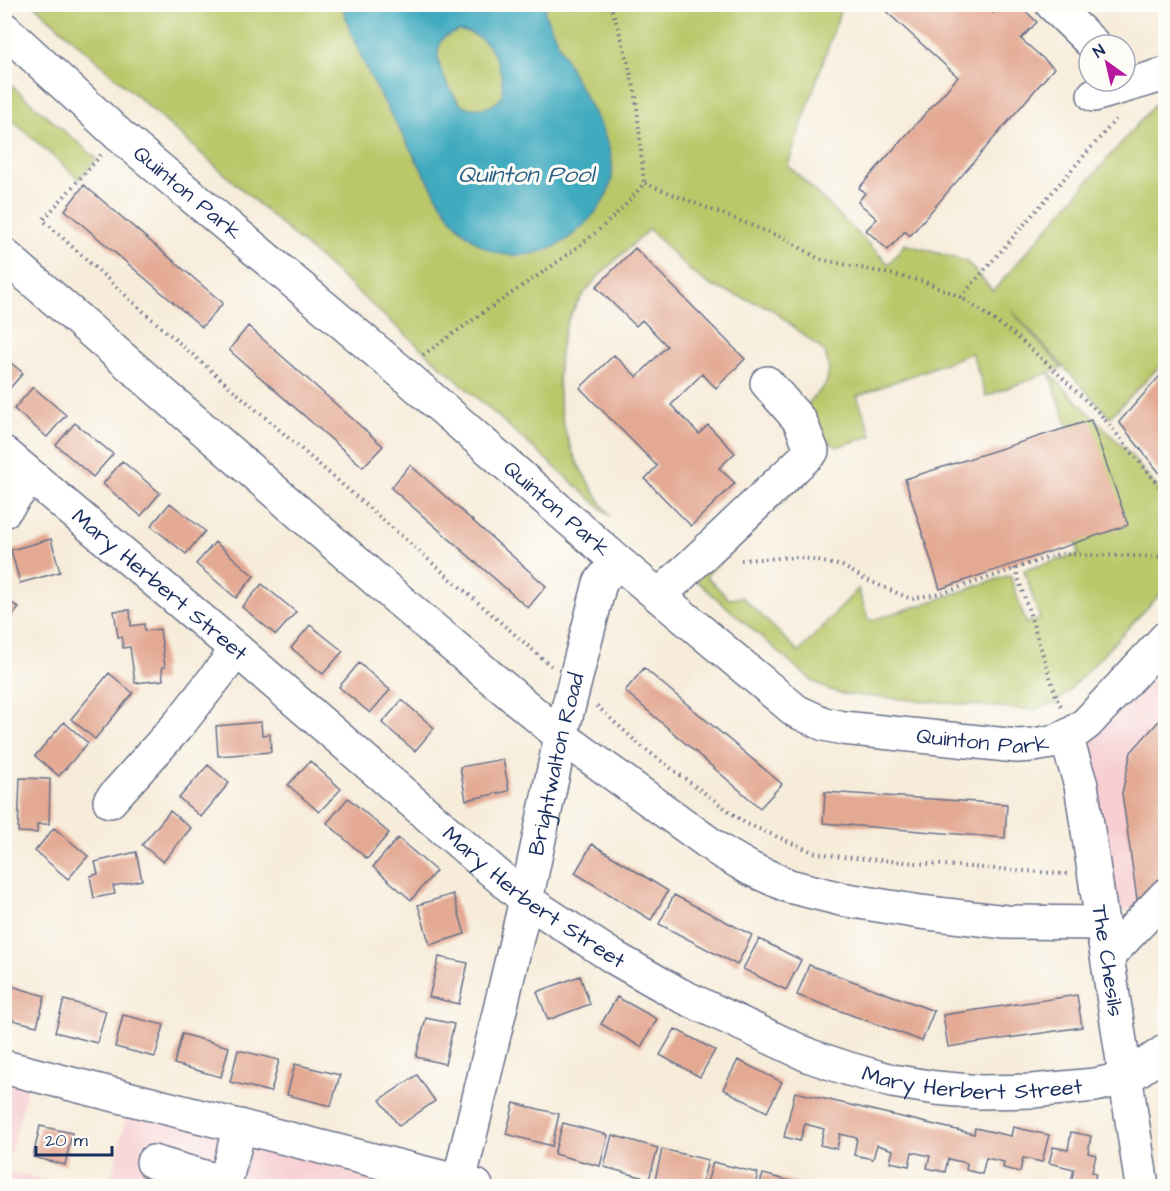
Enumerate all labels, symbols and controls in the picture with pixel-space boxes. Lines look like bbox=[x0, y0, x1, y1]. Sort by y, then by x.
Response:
north arrow bbox=[1077, 33, 1137, 93]
text: N bbox=[1089, 39, 1109, 63]
street label: Quinton Park bbox=[127, 138, 249, 248]
water label: Quinton Pool bbox=[458, 158, 597, 192]
street label: Quinton Park bbox=[497, 453, 618, 564]
street label: Mary Herbert Street bbox=[65, 501, 255, 668]
street label: Brightwalton Road bbox=[520, 670, 592, 858]
street label: Quinton Park bbox=[915, 720, 1052, 762]
street label: Mary Herbert Street bbox=[436, 819, 631, 976]
street label: The Chesils bbox=[1084, 903, 1132, 1019]
street label: Mary Herbert Street bbox=[858, 1058, 1084, 1108]
scale bar bbox=[36, 1119, 112, 1157]
text: 20 m bbox=[45, 1128, 88, 1153]

